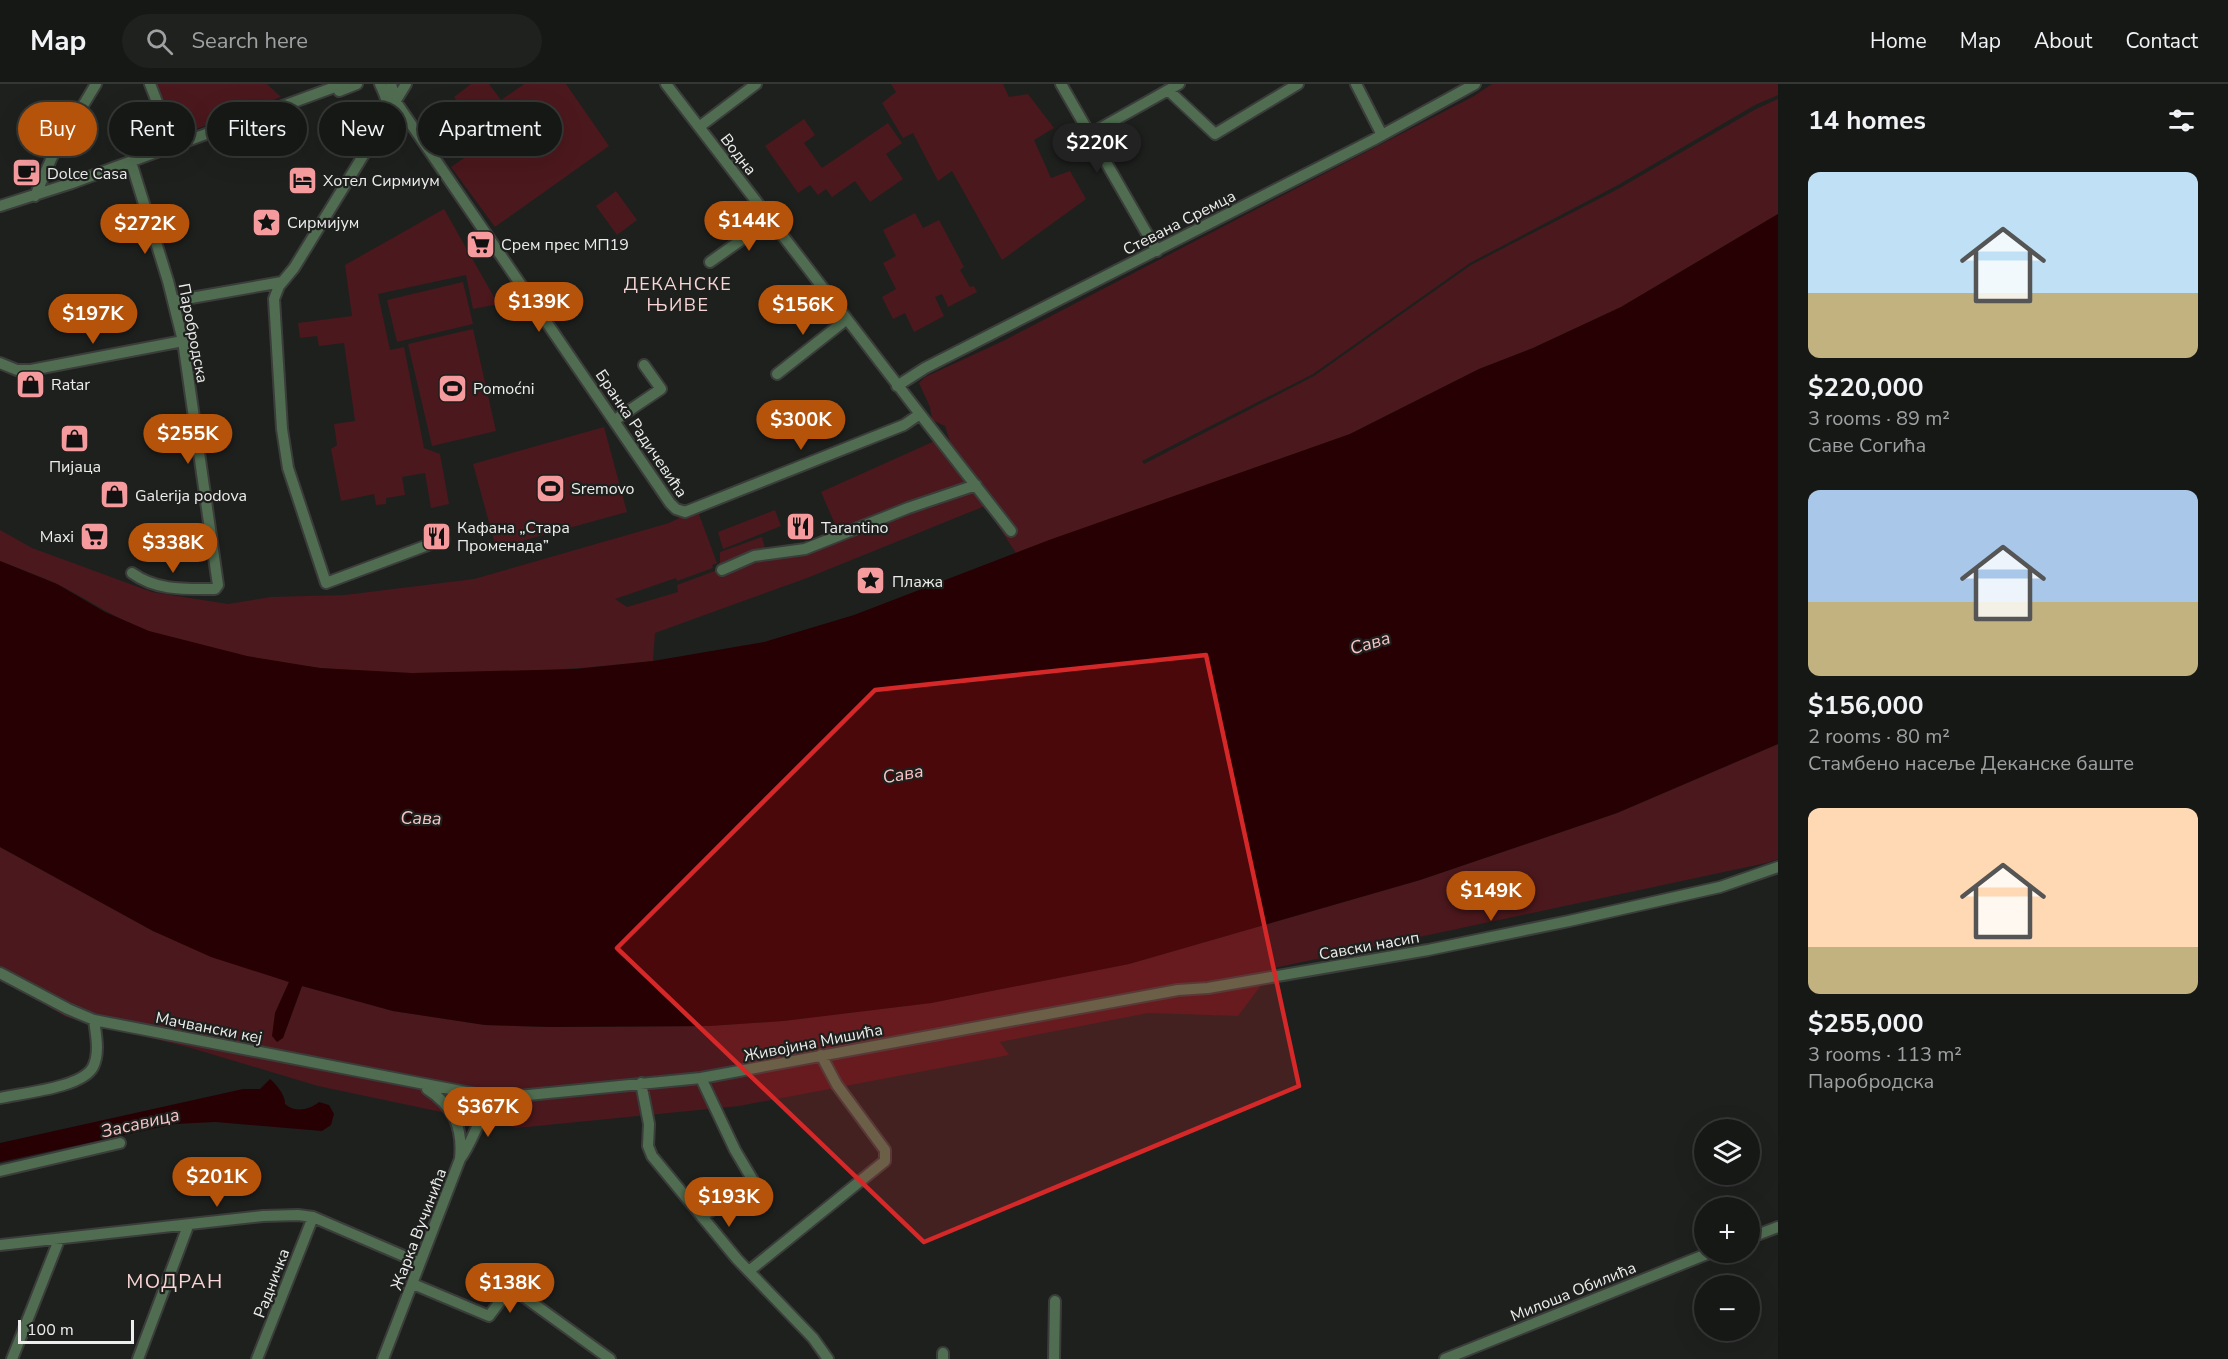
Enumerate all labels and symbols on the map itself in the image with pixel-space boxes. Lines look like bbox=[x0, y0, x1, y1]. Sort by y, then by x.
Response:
pin: $220K bbox=[1055, 123, 1139, 174]
street label: Водна bbox=[715, 129, 761, 180]
cafe icon: Dolce Casa bbox=[10, 157, 42, 189]
place label: Dolce Casa bbox=[47, 163, 127, 185]
hotel icon: Хотел Сирмиум bbox=[286, 164, 318, 196]
place label: Хотел Сирмиум bbox=[323, 170, 440, 192]
street label: Стевана Сремца bbox=[1119, 185, 1240, 261]
pin: $144K bbox=[707, 201, 791, 252]
pin: $272K bbox=[103, 204, 187, 255]
place icon: Сирмијум bbox=[250, 206, 282, 238]
place label: Сирмијум bbox=[287, 212, 359, 234]
supermarket icon: Срем прес МП19 bbox=[464, 228, 496, 260]
place label: Срем прес МП19 bbox=[501, 234, 629, 256]
district label: ДЕКАНСКЕ ЊИВЕ bbox=[624, 272, 732, 317]
street label: Паробродска bbox=[173, 282, 213, 385]
pin: $139K bbox=[497, 282, 581, 333]
pin: $156K bbox=[761, 285, 845, 336]
pin: $197K bbox=[51, 294, 135, 345]
street label: Бранка Радичевића bbox=[590, 365, 692, 502]
shop icon: Ratar bbox=[14, 368, 46, 400]
sports icon: Pomoćni bbox=[436, 372, 468, 404]
place label: Ratar bbox=[51, 374, 90, 396]
place label: Pomoćni bbox=[473, 378, 534, 400]
pin: $300K bbox=[759, 400, 843, 451]
pin: $255K bbox=[146, 414, 230, 465]
shop icon: Пијаца bbox=[59, 422, 91, 454]
place label: Пијаца bbox=[49, 456, 101, 478]
sports icon: Sremovo bbox=[534, 472, 566, 504]
place label: Sremovo bbox=[571, 478, 635, 500]
shop icon: Galerija podova bbox=[98, 479, 130, 511]
place label: Galerija podova bbox=[135, 485, 247, 507]
restaurant icon: Tarantino bbox=[784, 511, 816, 543]
place label: Кафана „Стара Променада” bbox=[457, 517, 570, 557]
place label: Tarantino bbox=[821, 517, 889, 539]
supermarket icon: Maxi bbox=[79, 520, 111, 552]
restaurant icon: Кафана „Стара Променада” bbox=[420, 520, 452, 552]
pin: $338K bbox=[131, 523, 215, 574]
place label: Maxi bbox=[40, 526, 74, 548]
place icon: Плажа bbox=[855, 565, 887, 597]
place label: Плажа bbox=[892, 571, 943, 593]
water label: Сава bbox=[1347, 626, 1393, 660]
water label: Сава bbox=[881, 759, 925, 789]
water label: Сава bbox=[400, 806, 442, 830]
pin: $149K bbox=[1449, 871, 1533, 922]
street label: Савски насип bbox=[1317, 926, 1421, 966]
street label: Мачвански кеј bbox=[154, 1007, 264, 1049]
street label: Живојина Мишића bbox=[742, 1019, 885, 1067]
pin: $367K bbox=[446, 1087, 530, 1138]
water label: Засавица bbox=[98, 1102, 182, 1144]
pin: $201K bbox=[175, 1157, 259, 1208]
street label: Жарка Вучинића bbox=[386, 1165, 452, 1293]
pin: $193K bbox=[687, 1177, 771, 1228]
street label: Радничка bbox=[249, 1246, 295, 1321]
street label: Милоша Обилића bbox=[1507, 1257, 1640, 1327]
pin: $138K bbox=[468, 1263, 552, 1314]
district label: МОДРАН bbox=[126, 1268, 224, 1295]
scale bar bbox=[18, 1317, 134, 1344]

